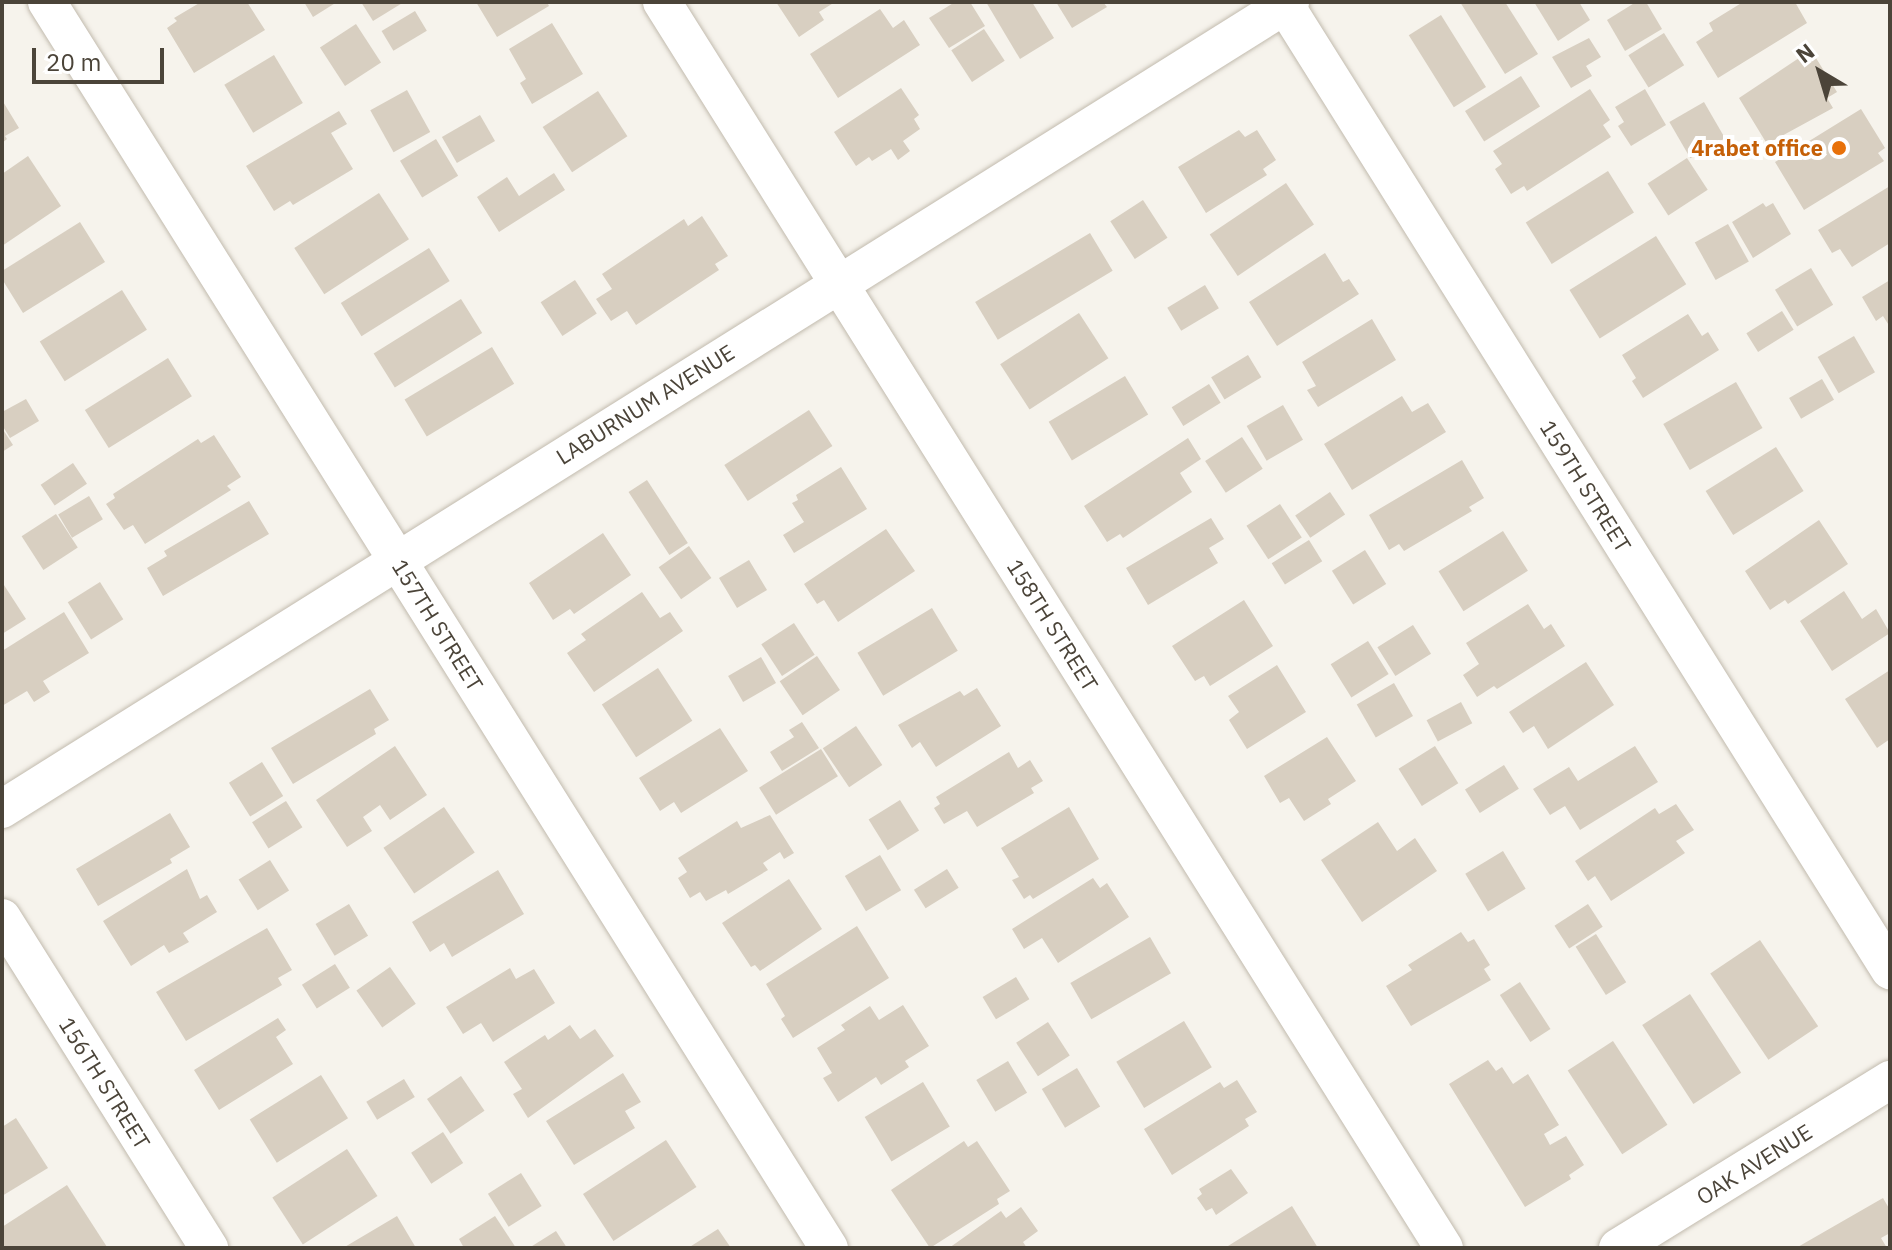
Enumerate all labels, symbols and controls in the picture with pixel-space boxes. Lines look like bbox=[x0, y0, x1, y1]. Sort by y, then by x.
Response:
scale bar bbox=[36, 32, 168, 82]
north arrow bbox=[1780, 32, 1860, 112]
text: N bbox=[1790, 36, 1820, 69]
text: 20 m bbox=[46, 46, 101, 78]
place label: 4rabet office bbox=[1691, 135, 1823, 161]
marker: 4rabet office bbox=[1830, 139, 1848, 157]
street label: LABURNUM AVENUE bbox=[551, 338, 739, 470]
street label: 159TH STREET bbox=[1535, 415, 1637, 557]
street label: 157TH STREET bbox=[387, 554, 489, 696]
street label: 158TH STREET bbox=[1002, 554, 1104, 696]
street label: 156TH STREET bbox=[54, 1012, 156, 1154]
street label: OAK AVENUE bbox=[1691, 1118, 1817, 1210]

